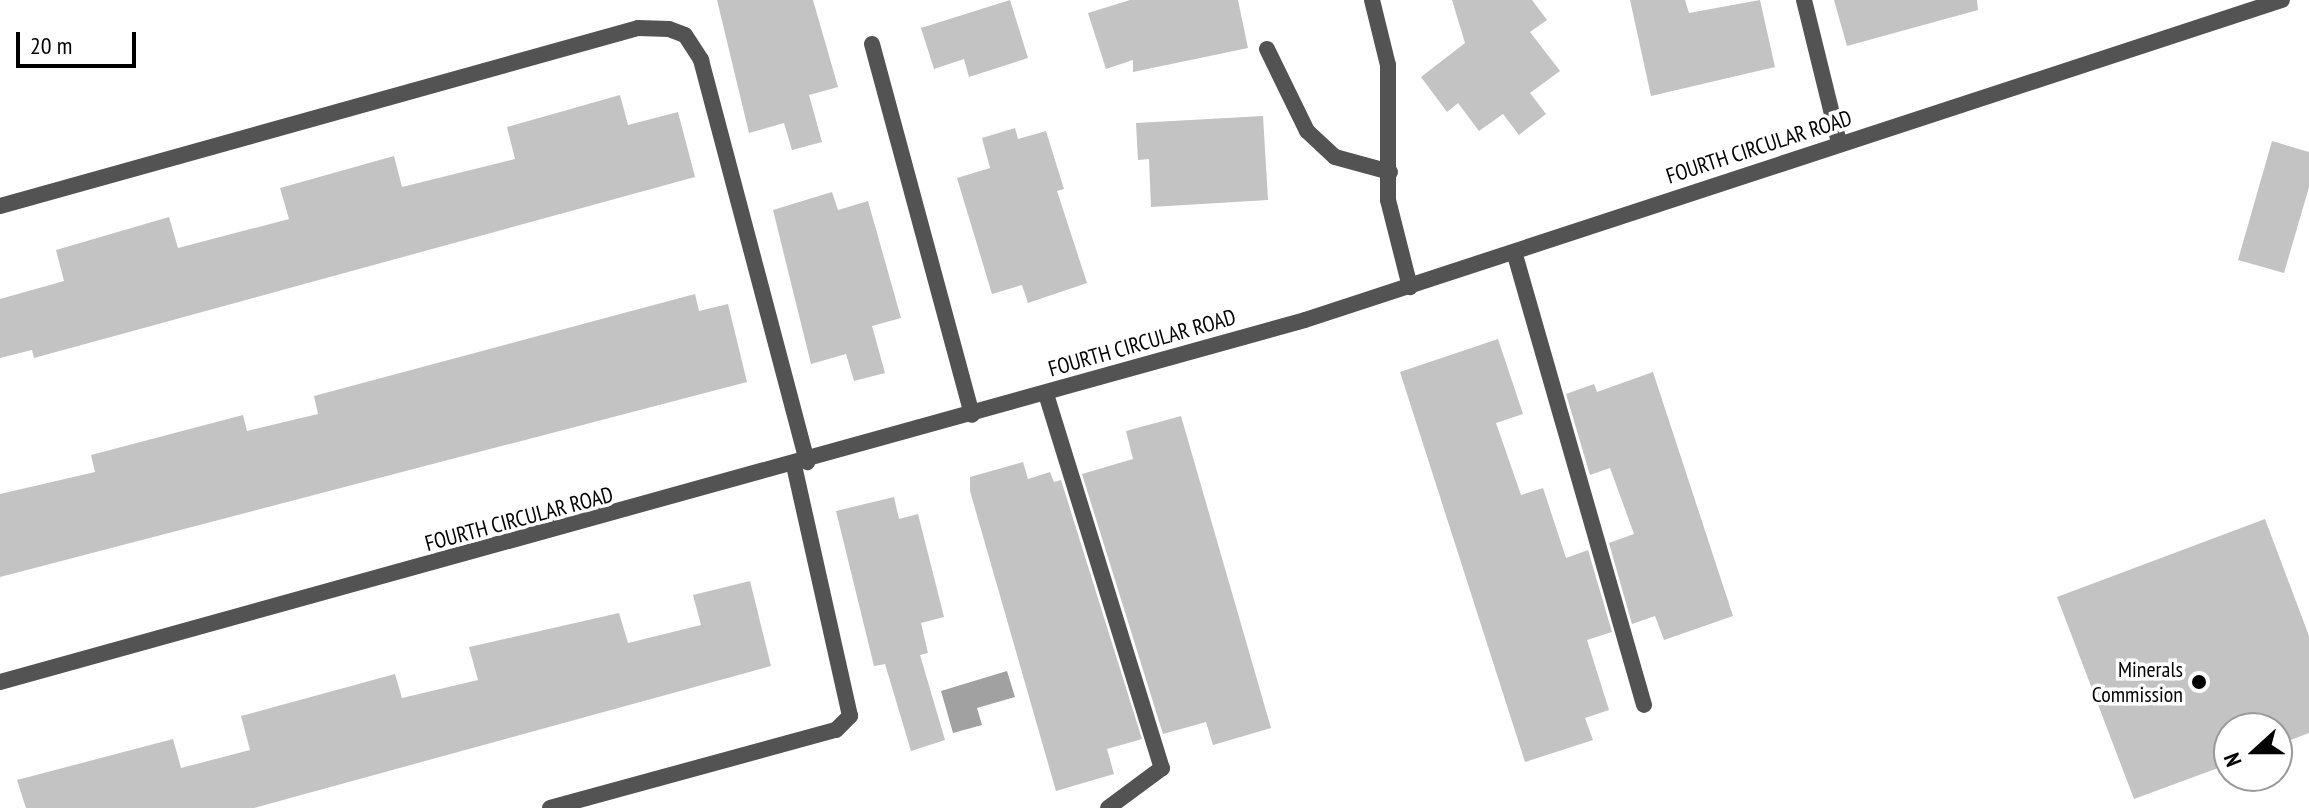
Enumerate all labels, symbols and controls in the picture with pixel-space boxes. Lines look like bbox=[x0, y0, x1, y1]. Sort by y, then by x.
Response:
scale bar bbox=[20, 16, 140, 66]
text: 20 m bbox=[30, 30, 72, 61]
street label: FOURTH CIRCULAR ROAD bbox=[1663, 105, 1855, 189]
street label: FOURTH CIRCULAR ROAD bbox=[1045, 304, 1239, 382]
street label: FOURTH CIRCULAR ROAD bbox=[422, 481, 616, 557]
place label: Minerals Commission bbox=[2092, 656, 2183, 708]
marker: Minerals Commission bbox=[2190, 673, 2208, 691]
north arrow bbox=[2213, 712, 2293, 792]
text: N bbox=[2217, 749, 2248, 770]

